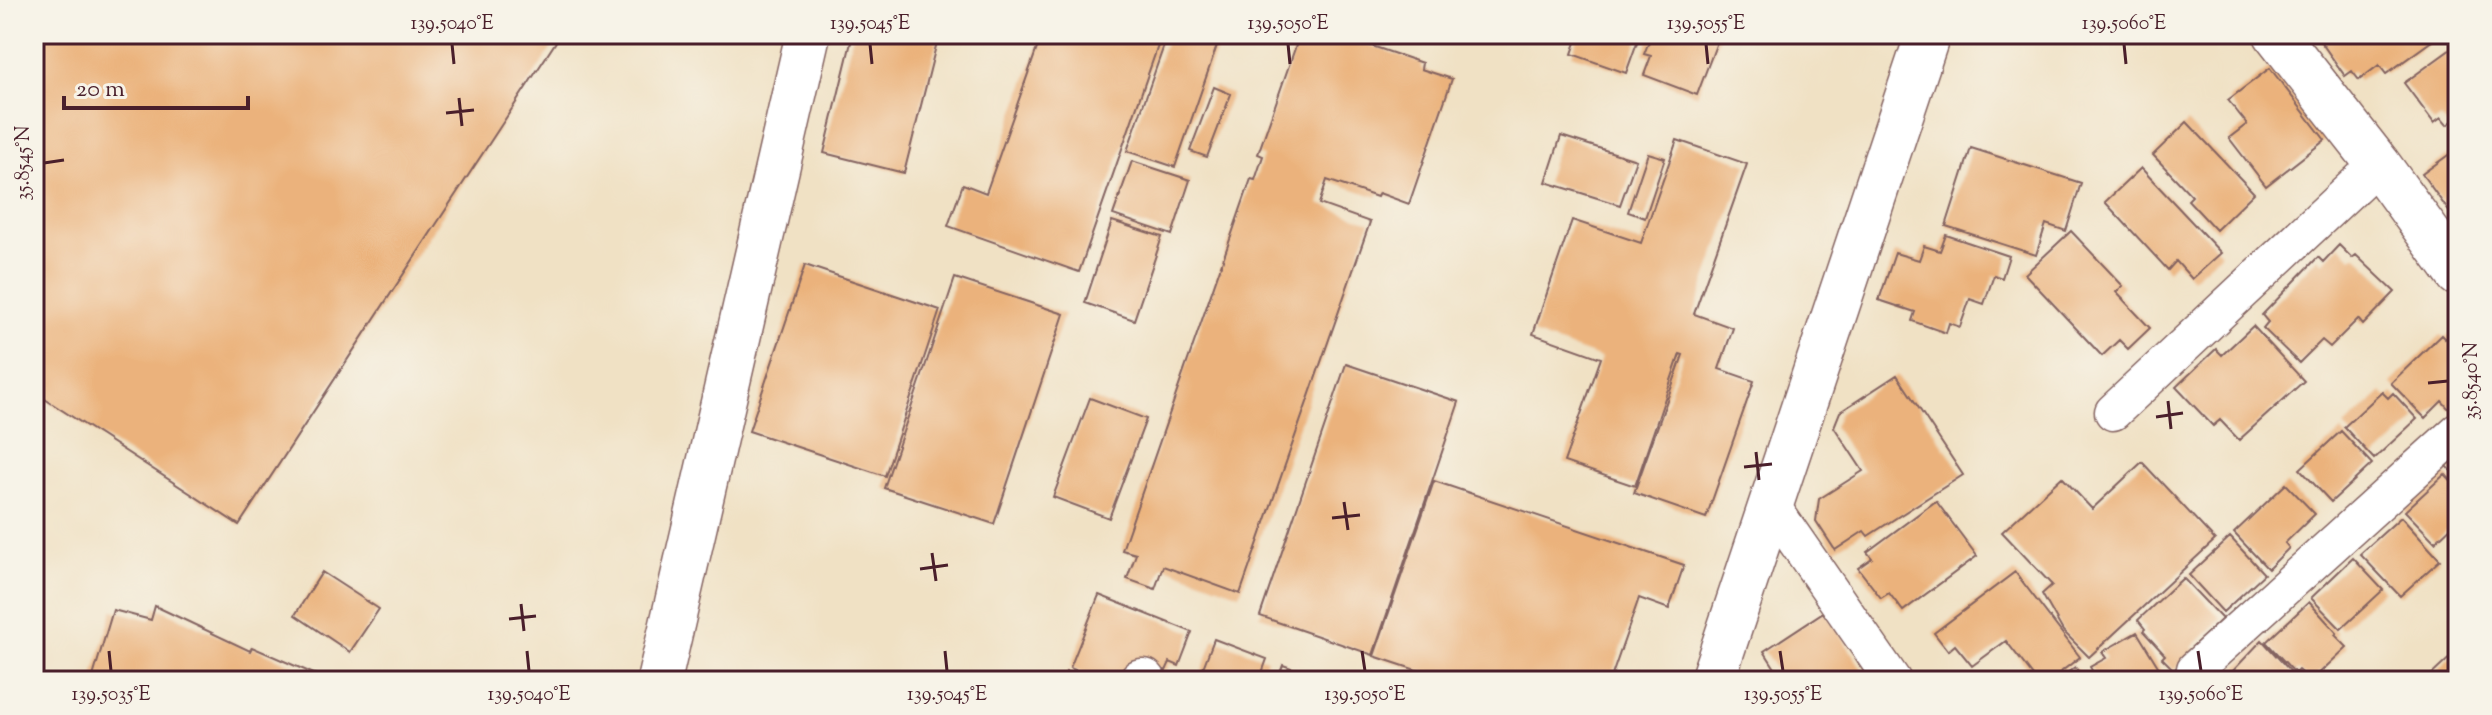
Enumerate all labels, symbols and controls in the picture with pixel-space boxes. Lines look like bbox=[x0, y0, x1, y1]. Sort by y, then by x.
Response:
text: 139.5040°E bbox=[410, 10, 494, 39]
text: 139.5045°E bbox=[830, 10, 910, 39]
text: 139.5050°E bbox=[1247, 10, 1329, 39]
text: 139.5055°E bbox=[1667, 10, 1745, 39]
text: 139.5060°E bbox=[2082, 10, 2166, 39]
scale bar bbox=[64, 60, 248, 110]
text: 20 m bbox=[76, 73, 125, 107]
text: 35.8545°N bbox=[10, 126, 39, 200]
text: 35.8540°N bbox=[2458, 342, 2487, 420]
text: 139.5035°E bbox=[71, 681, 151, 710]
text: 139.5040°E bbox=[487, 681, 571, 710]
text: 139.5045°E bbox=[907, 681, 987, 710]
text: 139.5050°E bbox=[1324, 681, 1406, 710]
text: 139.5055°E bbox=[1744, 681, 1822, 710]
text: 139.5060°E bbox=[2159, 681, 2243, 710]

